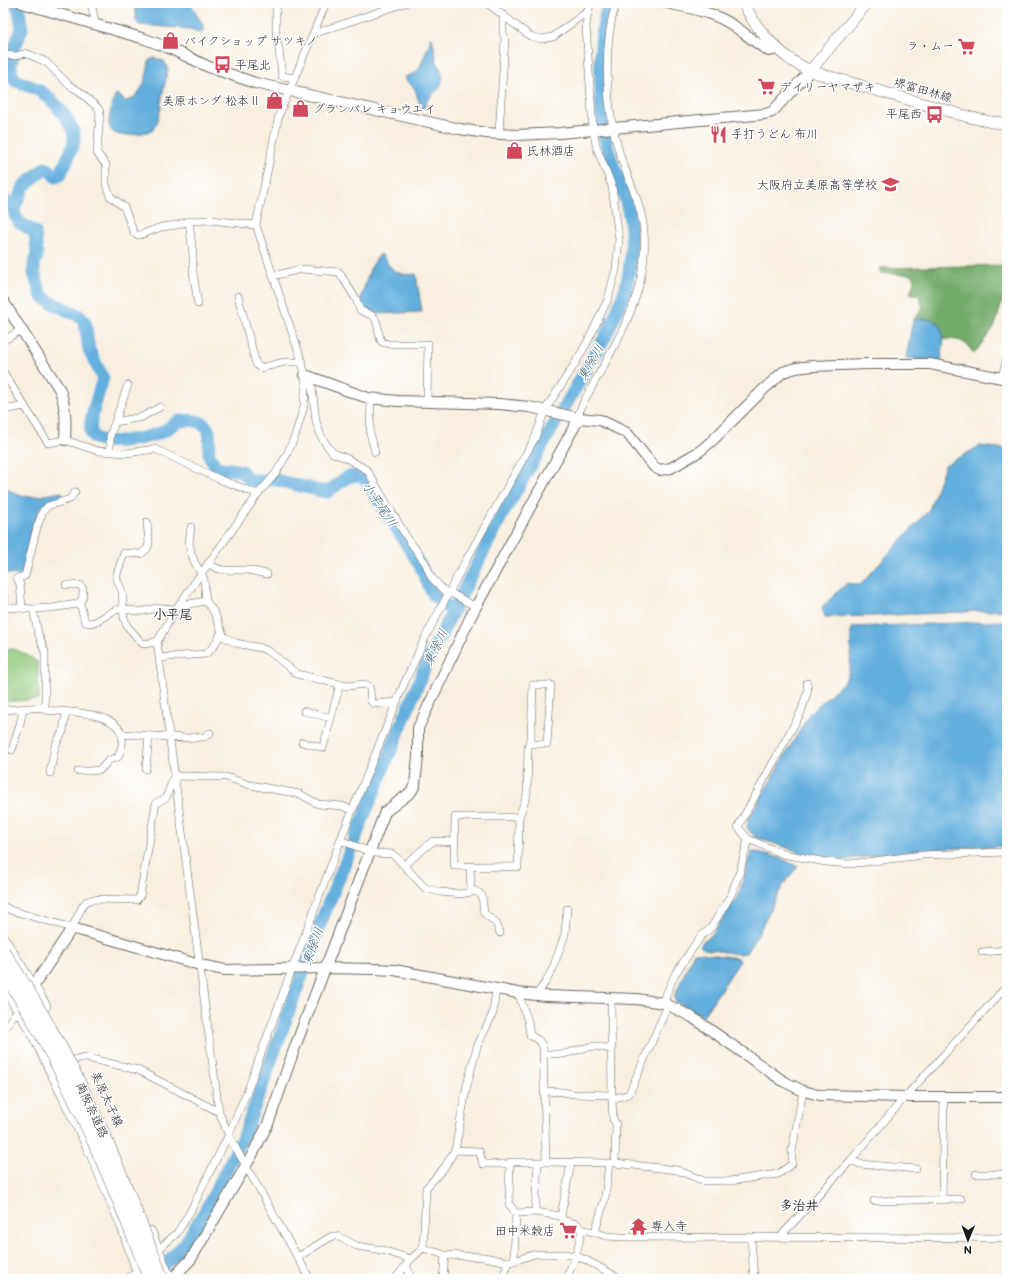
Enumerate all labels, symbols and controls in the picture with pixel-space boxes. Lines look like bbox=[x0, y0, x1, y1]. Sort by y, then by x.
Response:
shop icon: バイクショップ サツキノ bbox=[161, 31, 181, 51]
place label: バイクショップ サツキノ bbox=[184, 34, 318, 49]
supermarket icon: ラ・ムー bbox=[957, 36, 977, 56]
place label: ラ・ムー bbox=[906, 39, 954, 54]
bus stop icon: 平尾北 bbox=[212, 55, 232, 75]
place label: 平尾北 bbox=[235, 58, 271, 73]
street label: 堺富田林線 bbox=[892, 75, 954, 106]
supermarket icon: デイリーヤマザキ bbox=[757, 77, 777, 97]
place label: デイリーヤマザキ bbox=[780, 80, 876, 95]
shop icon: 美原ホンダ 松本Ⅱ bbox=[264, 91, 284, 111]
place label: 美原ホンダ 松本Ⅱ bbox=[162, 94, 261, 109]
shop icon: グランパレ キョウエイ bbox=[290, 99, 310, 119]
place label: グランパレ キョウエイ bbox=[313, 102, 436, 117]
bus stop icon: 平尾西 bbox=[925, 104, 945, 124]
place label: 平尾西 bbox=[886, 107, 922, 122]
restaurant icon: 手打うどん 布川 bbox=[708, 124, 728, 144]
place label: 手打うどん 布川 bbox=[731, 127, 818, 142]
shop icon: 氏林酒店 bbox=[504, 141, 524, 161]
place label: 氏林酒店 bbox=[527, 144, 575, 159]
school or university icon: 大阪府立美原高等学校 bbox=[880, 175, 900, 195]
place label: 大阪府立美原高等学校 bbox=[757, 178, 877, 193]
water label: 東除川 bbox=[574, 342, 608, 383]
water label: 小平尾川 bbox=[358, 479, 400, 531]
district label: 小平尾 bbox=[153, 607, 193, 623]
water label: 東除川 bbox=[420, 626, 452, 668]
water label: 東除川 bbox=[299, 925, 327, 967]
street label: 美原太子線 bbox=[87, 1069, 126, 1130]
street label: 南阪奈道路 bbox=[72, 1080, 111, 1141]
district label: 多治井 bbox=[779, 1198, 819, 1214]
temple icon: 専入寺 bbox=[628, 1216, 648, 1236]
place label: 専入寺 bbox=[651, 1219, 687, 1234]
north arrow bbox=[948, 1220, 988, 1260]
supermarket icon: 田中米穀店 bbox=[558, 1221, 578, 1241]
place label: 田中米穀店 bbox=[495, 1224, 555, 1239]
text: N bbox=[964, 1243, 972, 1256]

